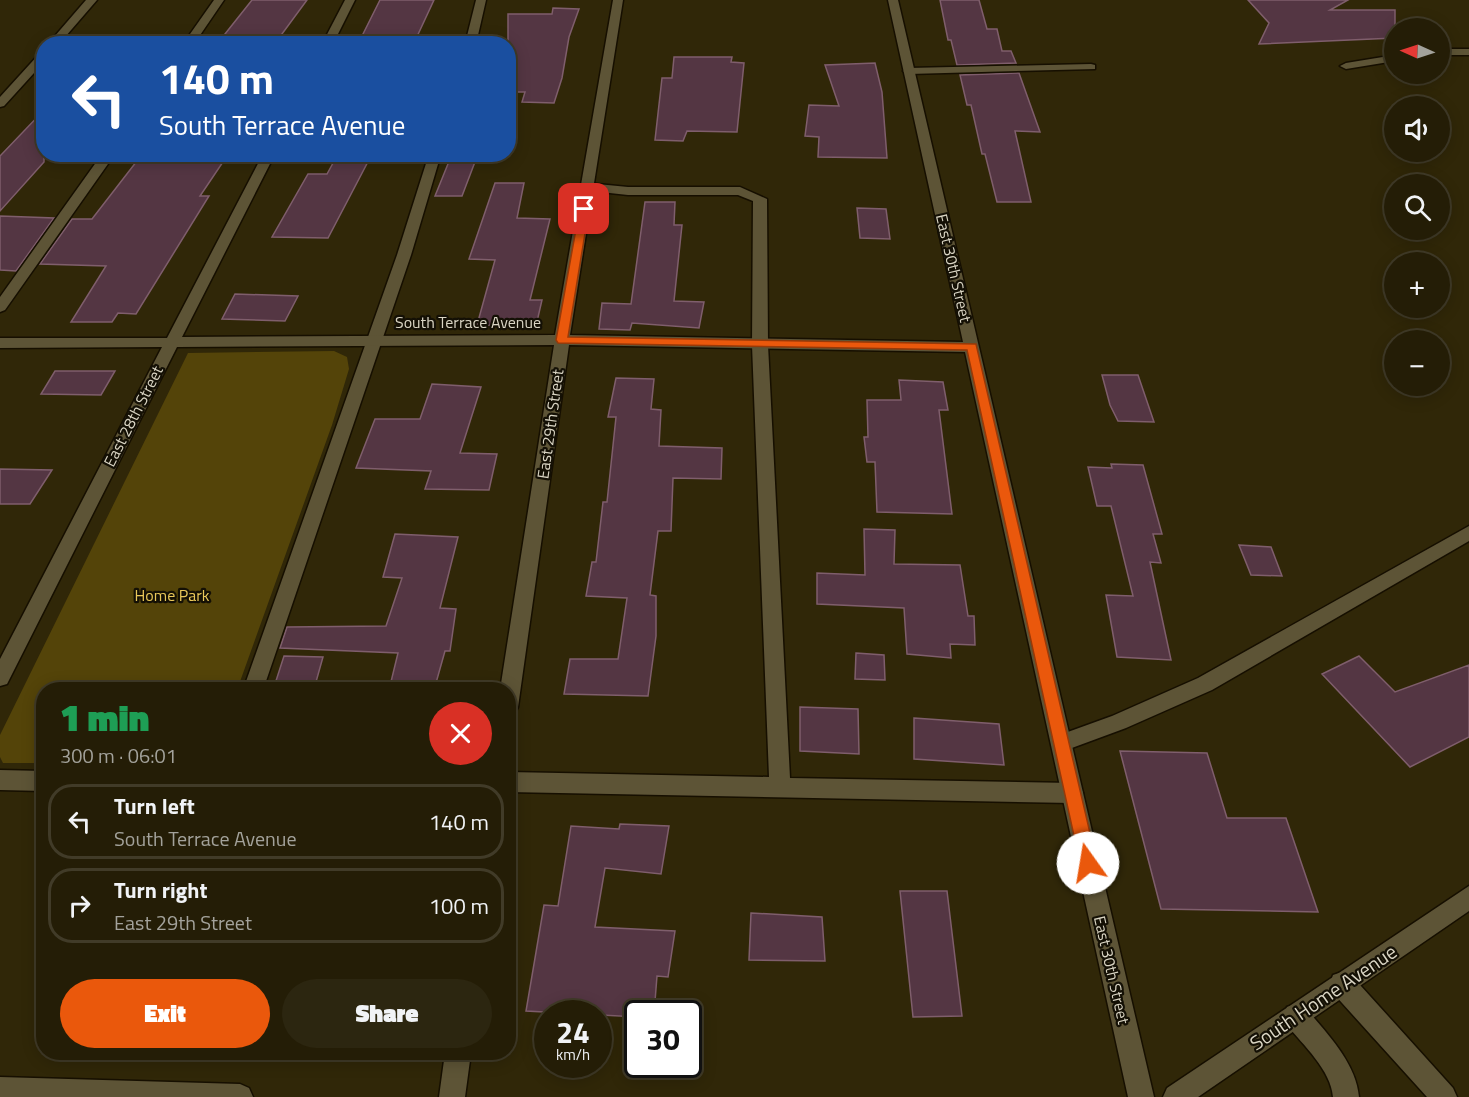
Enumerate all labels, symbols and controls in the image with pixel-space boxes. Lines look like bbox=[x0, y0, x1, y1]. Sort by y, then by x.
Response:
north arrow bbox=[1384, 18, 1450, 84]
map controls bbox=[1384, 18, 1450, 396]
text: 140 m bbox=[159, 46, 274, 110]
icon: left bbox=[60, 60, 138, 138]
button: sound bbox=[1384, 96, 1450, 162]
text: South Terrace Avenue bbox=[159, 104, 405, 145]
button: search bbox=[1384, 174, 1450, 240]
pin bbox=[558, 183, 609, 234]
icon: arrive bbox=[567, 192, 600, 225]
street label: East 30th Street bbox=[930, 212, 978, 325]
button: + bbox=[1384, 252, 1450, 318]
street label: South Terrace Avenue bbox=[395, 310, 541, 334]
button: − bbox=[1384, 330, 1450, 396]
street label: East 28th Street bbox=[97, 361, 169, 471]
street label: East 29th Street bbox=[530, 367, 570, 480]
park label: Home Park bbox=[135, 583, 210, 607]
text: 1 min bbox=[60, 690, 149, 745]
button: close bbox=[429, 702, 492, 765]
text: 300 m · 06:01 bbox=[60, 740, 177, 771]
text: Turn left bbox=[114, 789, 195, 823]
icon: left bbox=[63, 805, 96, 838]
text: 140 m bbox=[429, 805, 489, 839]
text: South Terrace Avenue bbox=[114, 823, 297, 854]
position arrow bbox=[1056, 831, 1120, 895]
text: Turn right bbox=[114, 873, 208, 907]
icon: right bbox=[63, 889, 96, 922]
text: 100 m bbox=[429, 889, 489, 923]
text: East 29th Street bbox=[114, 907, 252, 938]
street label: East 30th Street bbox=[1088, 914, 1136, 1027]
street label: South Home Avenue bbox=[1243, 936, 1403, 1058]
button: Exit bbox=[60, 979, 270, 1048]
button: Share bbox=[282, 979, 492, 1048]
speed limit sign: 30 bbox=[624, 1000, 702, 1078]
text: 24 bbox=[556, 1009, 590, 1055]
text: km/h bbox=[556, 1043, 590, 1066]

